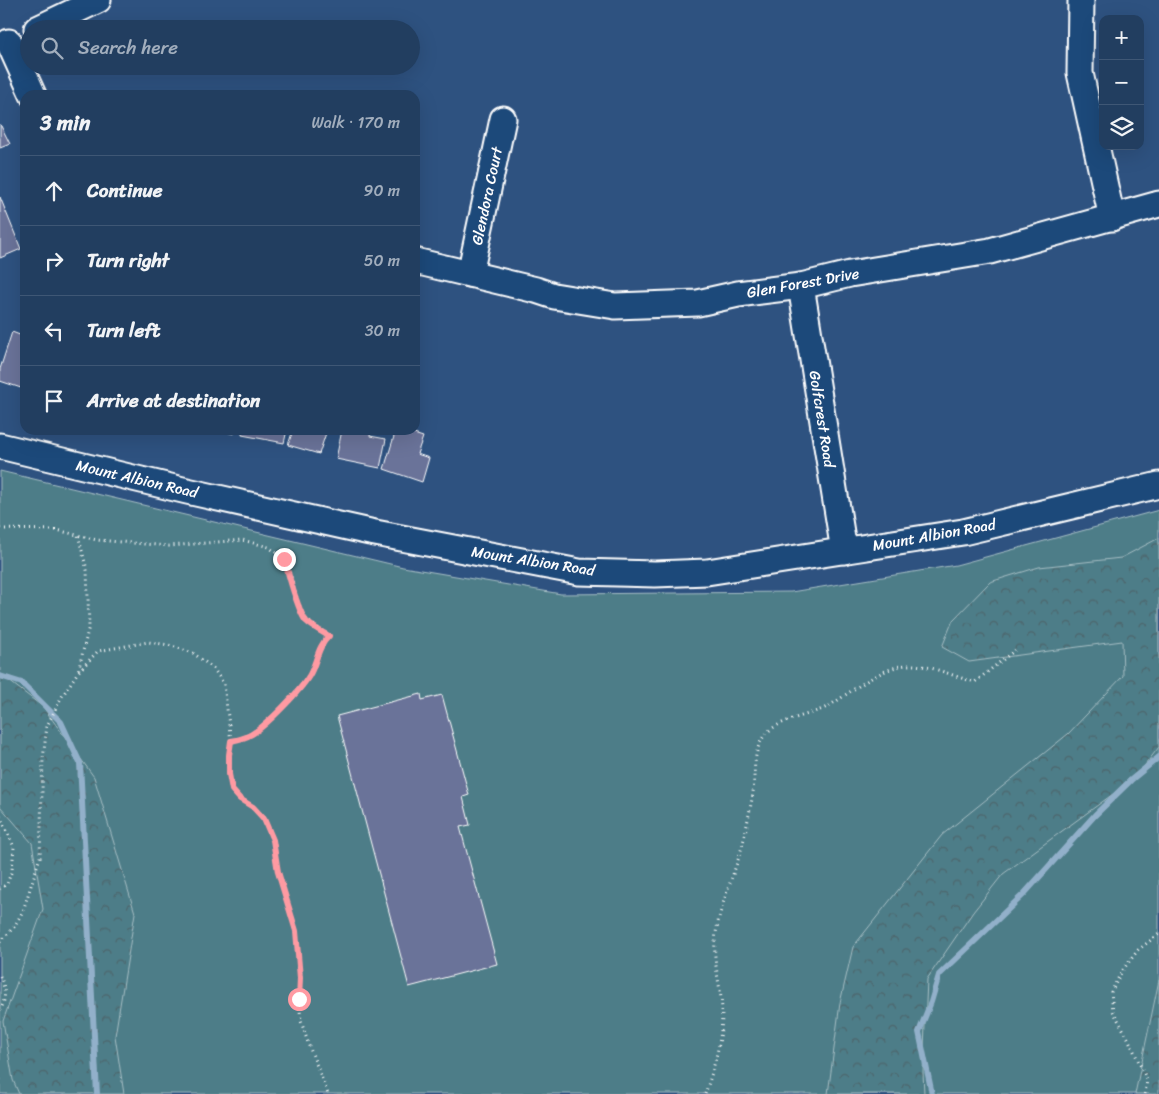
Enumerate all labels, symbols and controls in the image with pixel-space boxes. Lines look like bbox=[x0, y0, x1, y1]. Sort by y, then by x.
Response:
map controls bbox=[1099, 15, 1144, 150]
button: + bbox=[1099, 15, 1144, 60]
search box bbox=[20, 20, 420, 75]
text: Search here bbox=[78, 31, 178, 64]
icon: search bbox=[38, 34, 66, 62]
button: − bbox=[1099, 60, 1144, 105]
text: 3 min bbox=[40, 104, 90, 142]
button: layers bbox=[1099, 105, 1144, 150]
text: Walk · 170 m bbox=[311, 108, 400, 137]
street label: Glendora Court bbox=[464, 144, 510, 247]
text: Continue bbox=[87, 174, 163, 207]
text: 90 m bbox=[364, 176, 400, 205]
icon: ahead bbox=[40, 177, 68, 205]
text: Turn right bbox=[87, 244, 169, 277]
text: 50 m bbox=[364, 246, 400, 275]
icon: right bbox=[40, 247, 68, 275]
street label: Glen Forest Drive bbox=[745, 260, 862, 306]
text: Turn left bbox=[87, 314, 160, 347]
text: 30 m bbox=[365, 316, 400, 345]
icon: left bbox=[40, 317, 68, 345]
street label: Golfcrest Road bbox=[802, 369, 843, 470]
text: Arrive at destination bbox=[87, 384, 260, 417]
icon: arrive bbox=[40, 387, 68, 415]
street label: Mount Albion Road bbox=[73, 452, 202, 506]
street label: Mount Albion Road bbox=[870, 511, 999, 559]
street label: Mount Albion Road bbox=[469, 538, 598, 584]
route end bbox=[273, 548, 296, 571]
route start bbox=[288, 988, 311, 1011]

